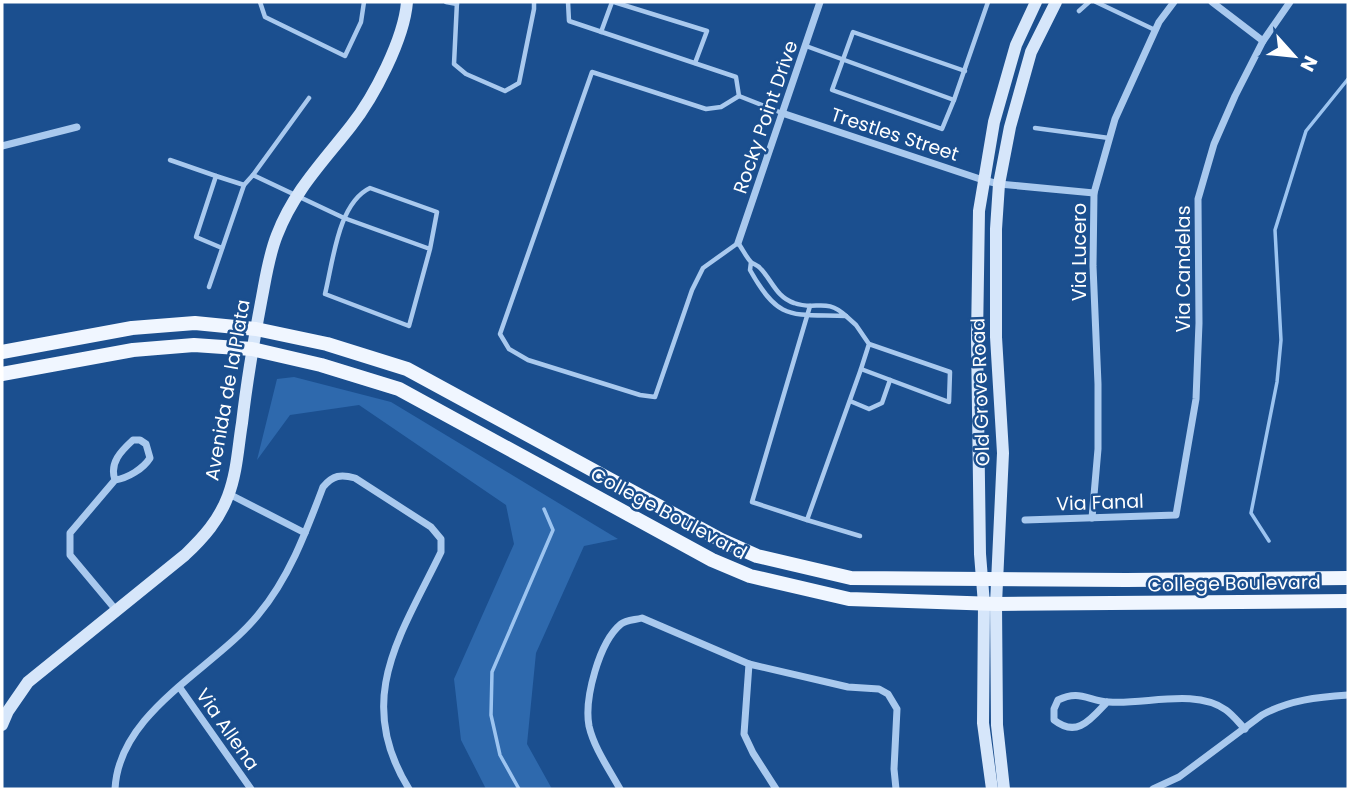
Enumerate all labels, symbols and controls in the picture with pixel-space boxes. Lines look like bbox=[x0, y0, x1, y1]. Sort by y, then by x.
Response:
north arrow bbox=[1259, 21, 1329, 91]
street label: Rocky Point Drive bbox=[727, 37, 804, 197]
text: N bbox=[1293, 51, 1324, 76]
street label: Trestles Street bbox=[827, 101, 962, 168]
street label: Via Lucero bbox=[1066, 203, 1093, 301]
street label: Via Candelas bbox=[1170, 205, 1197, 333]
street label: Avenida de la Plata bbox=[198, 297, 257, 483]
street label: Old Grove Road bbox=[964, 317, 997, 467]
street label: College Boulevard bbox=[586, 461, 752, 566]
street label: Via Fanal bbox=[1056, 487, 1144, 518]
street label: College Boulevard bbox=[1147, 568, 1321, 599]
street label: Via Allena bbox=[189, 683, 266, 776]

